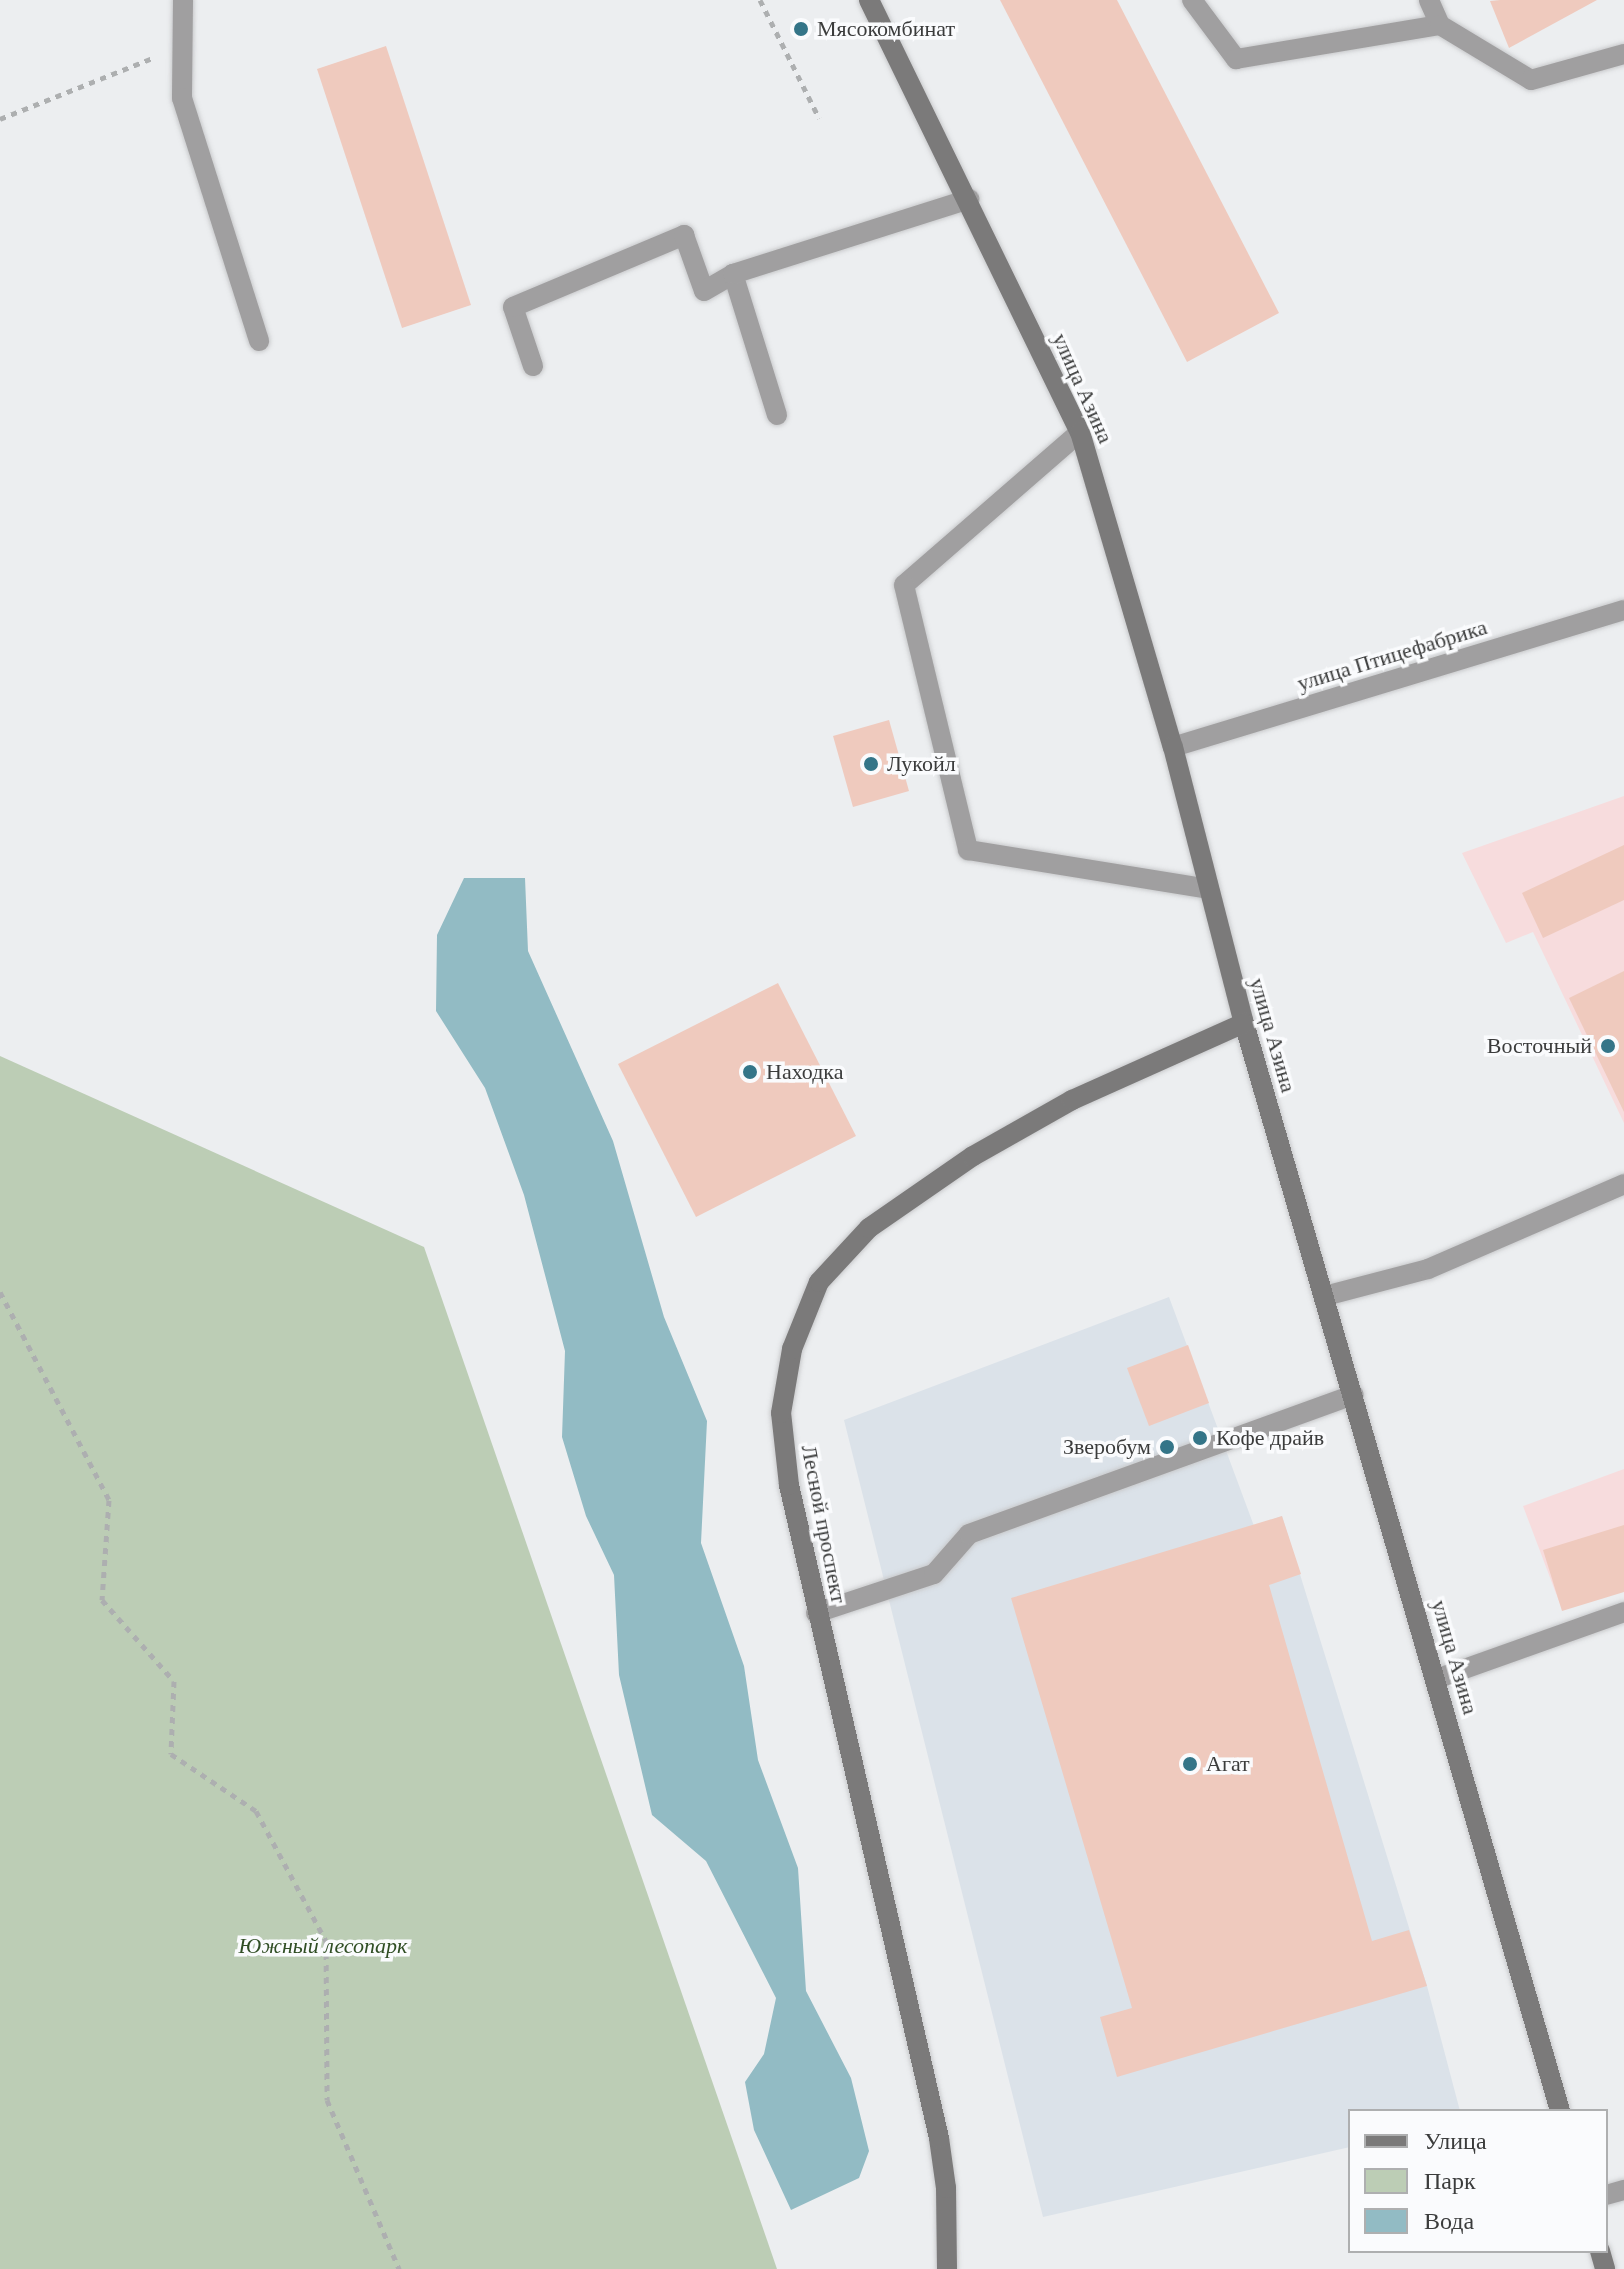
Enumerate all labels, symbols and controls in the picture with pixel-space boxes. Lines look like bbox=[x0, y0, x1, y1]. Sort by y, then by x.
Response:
place label: Мясокомбинат bbox=[817, 16, 955, 42]
marker: Мясокомбинат bbox=[792, 20, 810, 38]
street label: улица Азина bbox=[1047, 329, 1119, 447]
street label: улица Птицефабрика bbox=[1294, 614, 1490, 696]
place label: Лукойл bbox=[887, 751, 956, 777]
marker: Лукойл bbox=[862, 755, 880, 773]
street label: улица Азина bbox=[1244, 975, 1302, 1095]
place label: Восточный bbox=[1487, 1033, 1592, 1059]
marker: Восточный bbox=[1599, 1037, 1617, 1055]
place label: Находка bbox=[766, 1059, 843, 1085]
marker: Находка bbox=[741, 1063, 759, 1081]
place label: Кофе драйв bbox=[1216, 1425, 1324, 1451]
marker: Кофе драйв bbox=[1191, 1429, 1209, 1447]
place label: Зверобум bbox=[1063, 1434, 1151, 1460]
marker: Зверобум bbox=[1158, 1438, 1176, 1456]
street label: Лесной проспект bbox=[796, 1443, 852, 1605]
street label: улица Азина bbox=[1426, 1597, 1484, 1717]
place label: Агат bbox=[1206, 1751, 1250, 1777]
marker: Агат bbox=[1181, 1755, 1199, 1773]
park label: Южный лесопарк bbox=[239, 1933, 407, 1959]
legend bbox=[1348, 2109, 1608, 2253]
text: Улица bbox=[1424, 2128, 1487, 2154]
text: Парк bbox=[1424, 2168, 1476, 2194]
text: Вода bbox=[1424, 2208, 1474, 2234]

